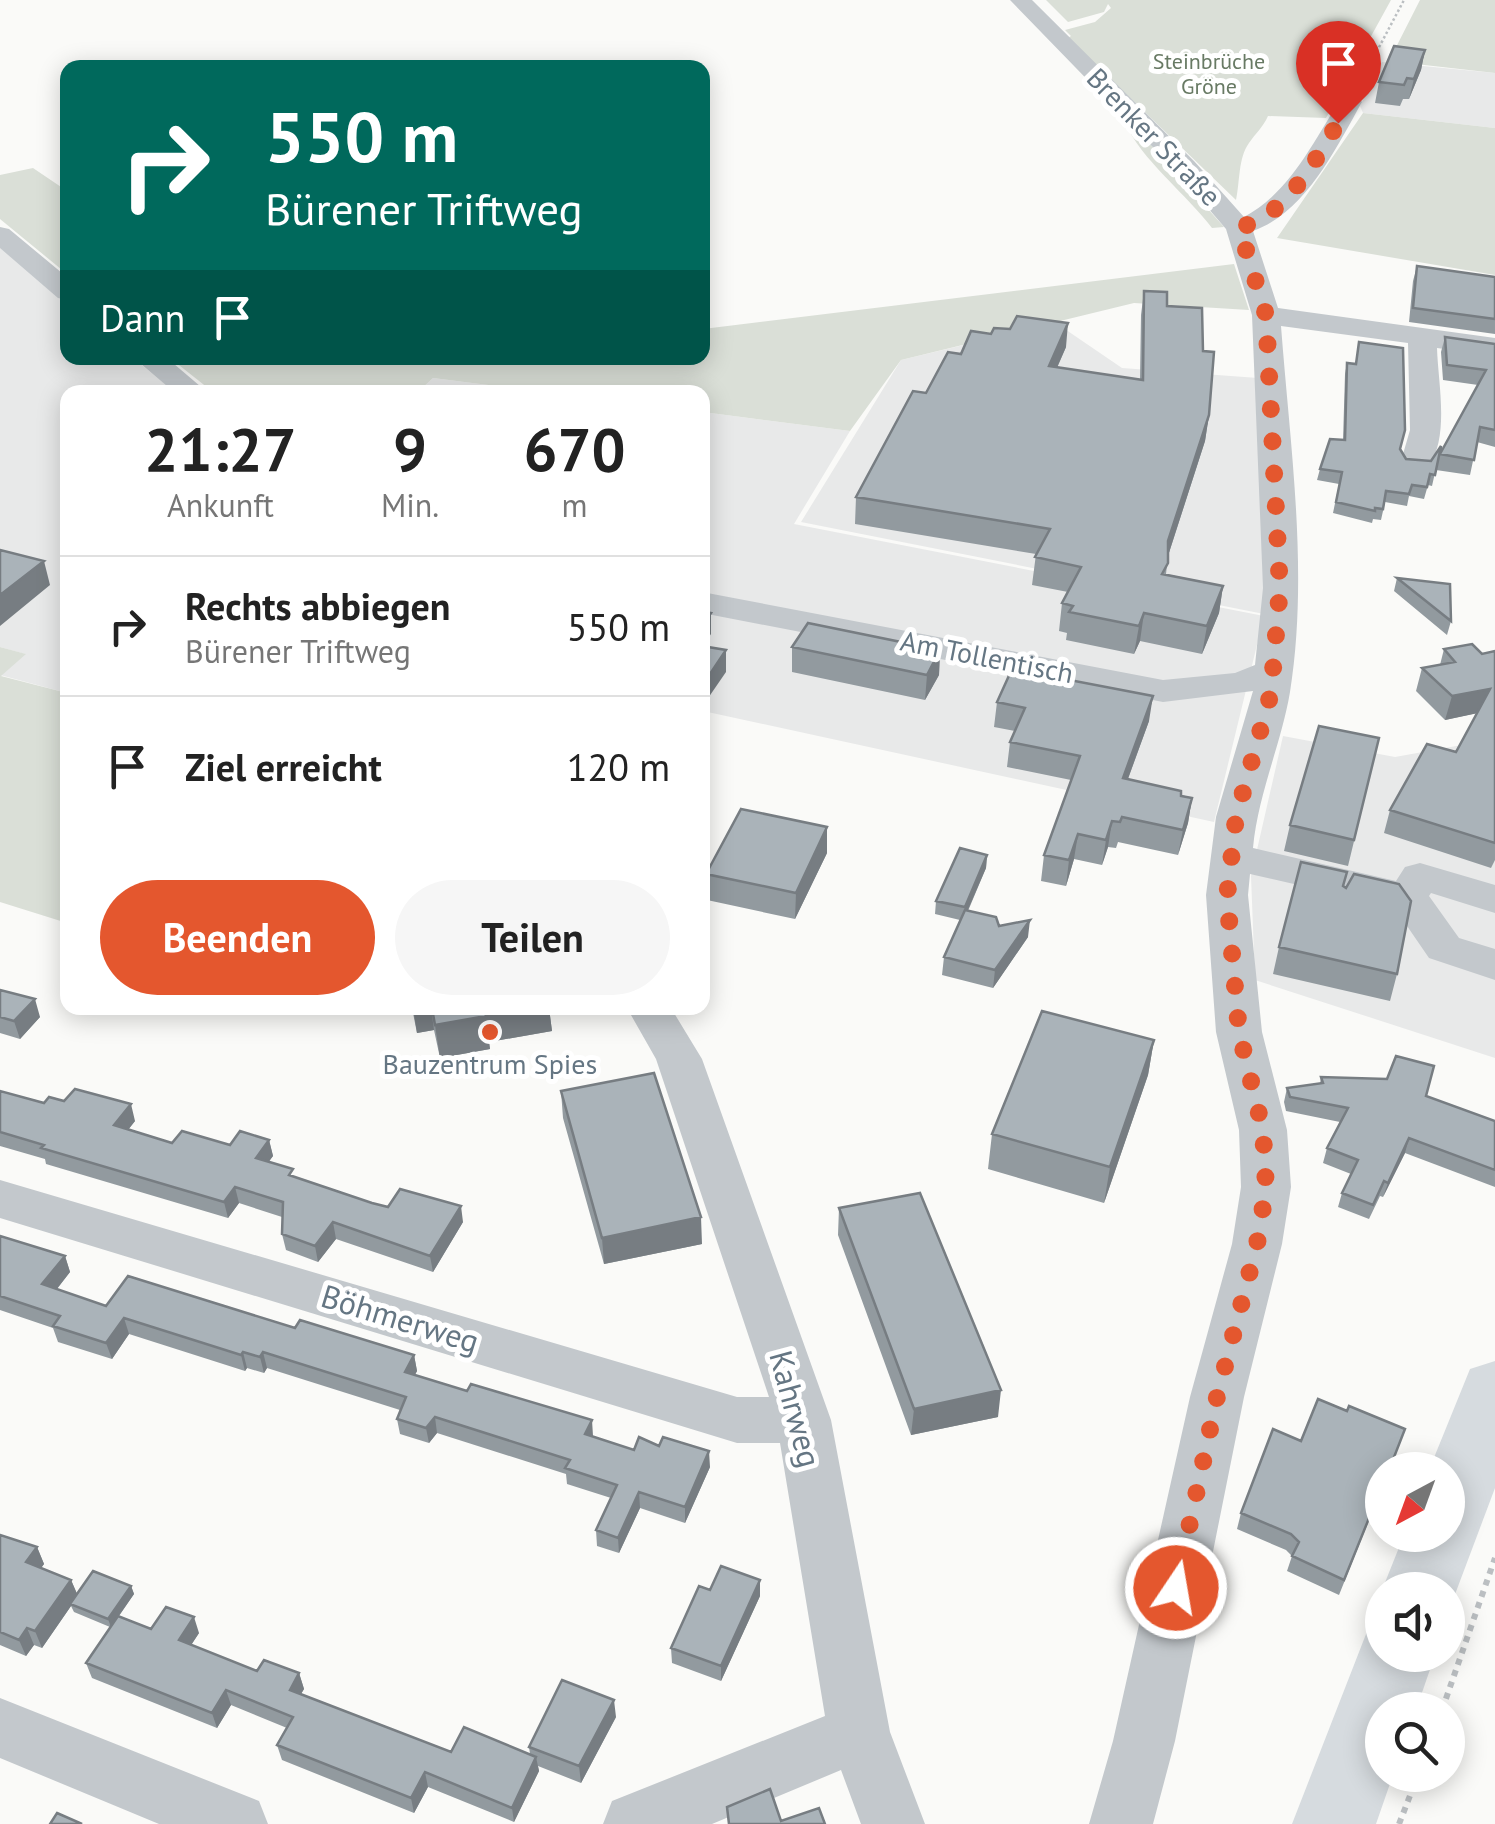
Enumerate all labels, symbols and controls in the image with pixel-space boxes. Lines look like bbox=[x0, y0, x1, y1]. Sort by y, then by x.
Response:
pin bbox=[1296, 21, 1381, 124]
icon: arrive bbox=[1311, 36, 1366, 91]
park label: Steinbrüche Gröne bbox=[1153, 47, 1265, 100]
street label: Brenker Straße bbox=[1079, 60, 1230, 214]
text: 550 m bbox=[265, 91, 458, 181]
icon: right bbox=[100, 100, 230, 230]
text: Bürener Triftweg bbox=[265, 179, 583, 237]
icon: arrive bbox=[205, 290, 260, 345]
text: Dann bbox=[100, 293, 185, 342]
text: 21:27 bbox=[144, 410, 297, 488]
text: 9 bbox=[393, 410, 427, 488]
text: 670 bbox=[524, 410, 626, 488]
text: Ankunft bbox=[167, 484, 274, 526]
text: Min. bbox=[381, 484, 439, 526]
text: m bbox=[562, 484, 588, 526]
text: Rechts abbiegen bbox=[185, 581, 451, 630]
icon: right bbox=[100, 599, 155, 654]
text: 550 m bbox=[567, 602, 670, 651]
street label: Am Tollentisch bbox=[898, 622, 1077, 691]
text: Bürener Triftweg bbox=[185, 630, 411, 672]
icon: arrive bbox=[100, 739, 155, 794]
text: Ziel erreicht bbox=[185, 742, 382, 791]
text: 120 m bbox=[567, 742, 670, 791]
button: Beenden bbox=[100, 880, 375, 995]
button: Teilen bbox=[395, 880, 670, 995]
marker: Bauzentrum Spies bbox=[479, 1021, 501, 1043]
place label: Bauzentrum Spies bbox=[383, 1045, 597, 1082]
street label: Böhmerweg bbox=[316, 1274, 484, 1362]
street label: Kahrweg bbox=[760, 1346, 832, 1472]
north arrow bbox=[1365, 1452, 1465, 1552]
map controls bbox=[1365, 1452, 1465, 1792]
position arrow bbox=[1124, 1536, 1228, 1640]
button: sound bbox=[1365, 1572, 1465, 1672]
button: search bbox=[1365, 1692, 1465, 1792]

